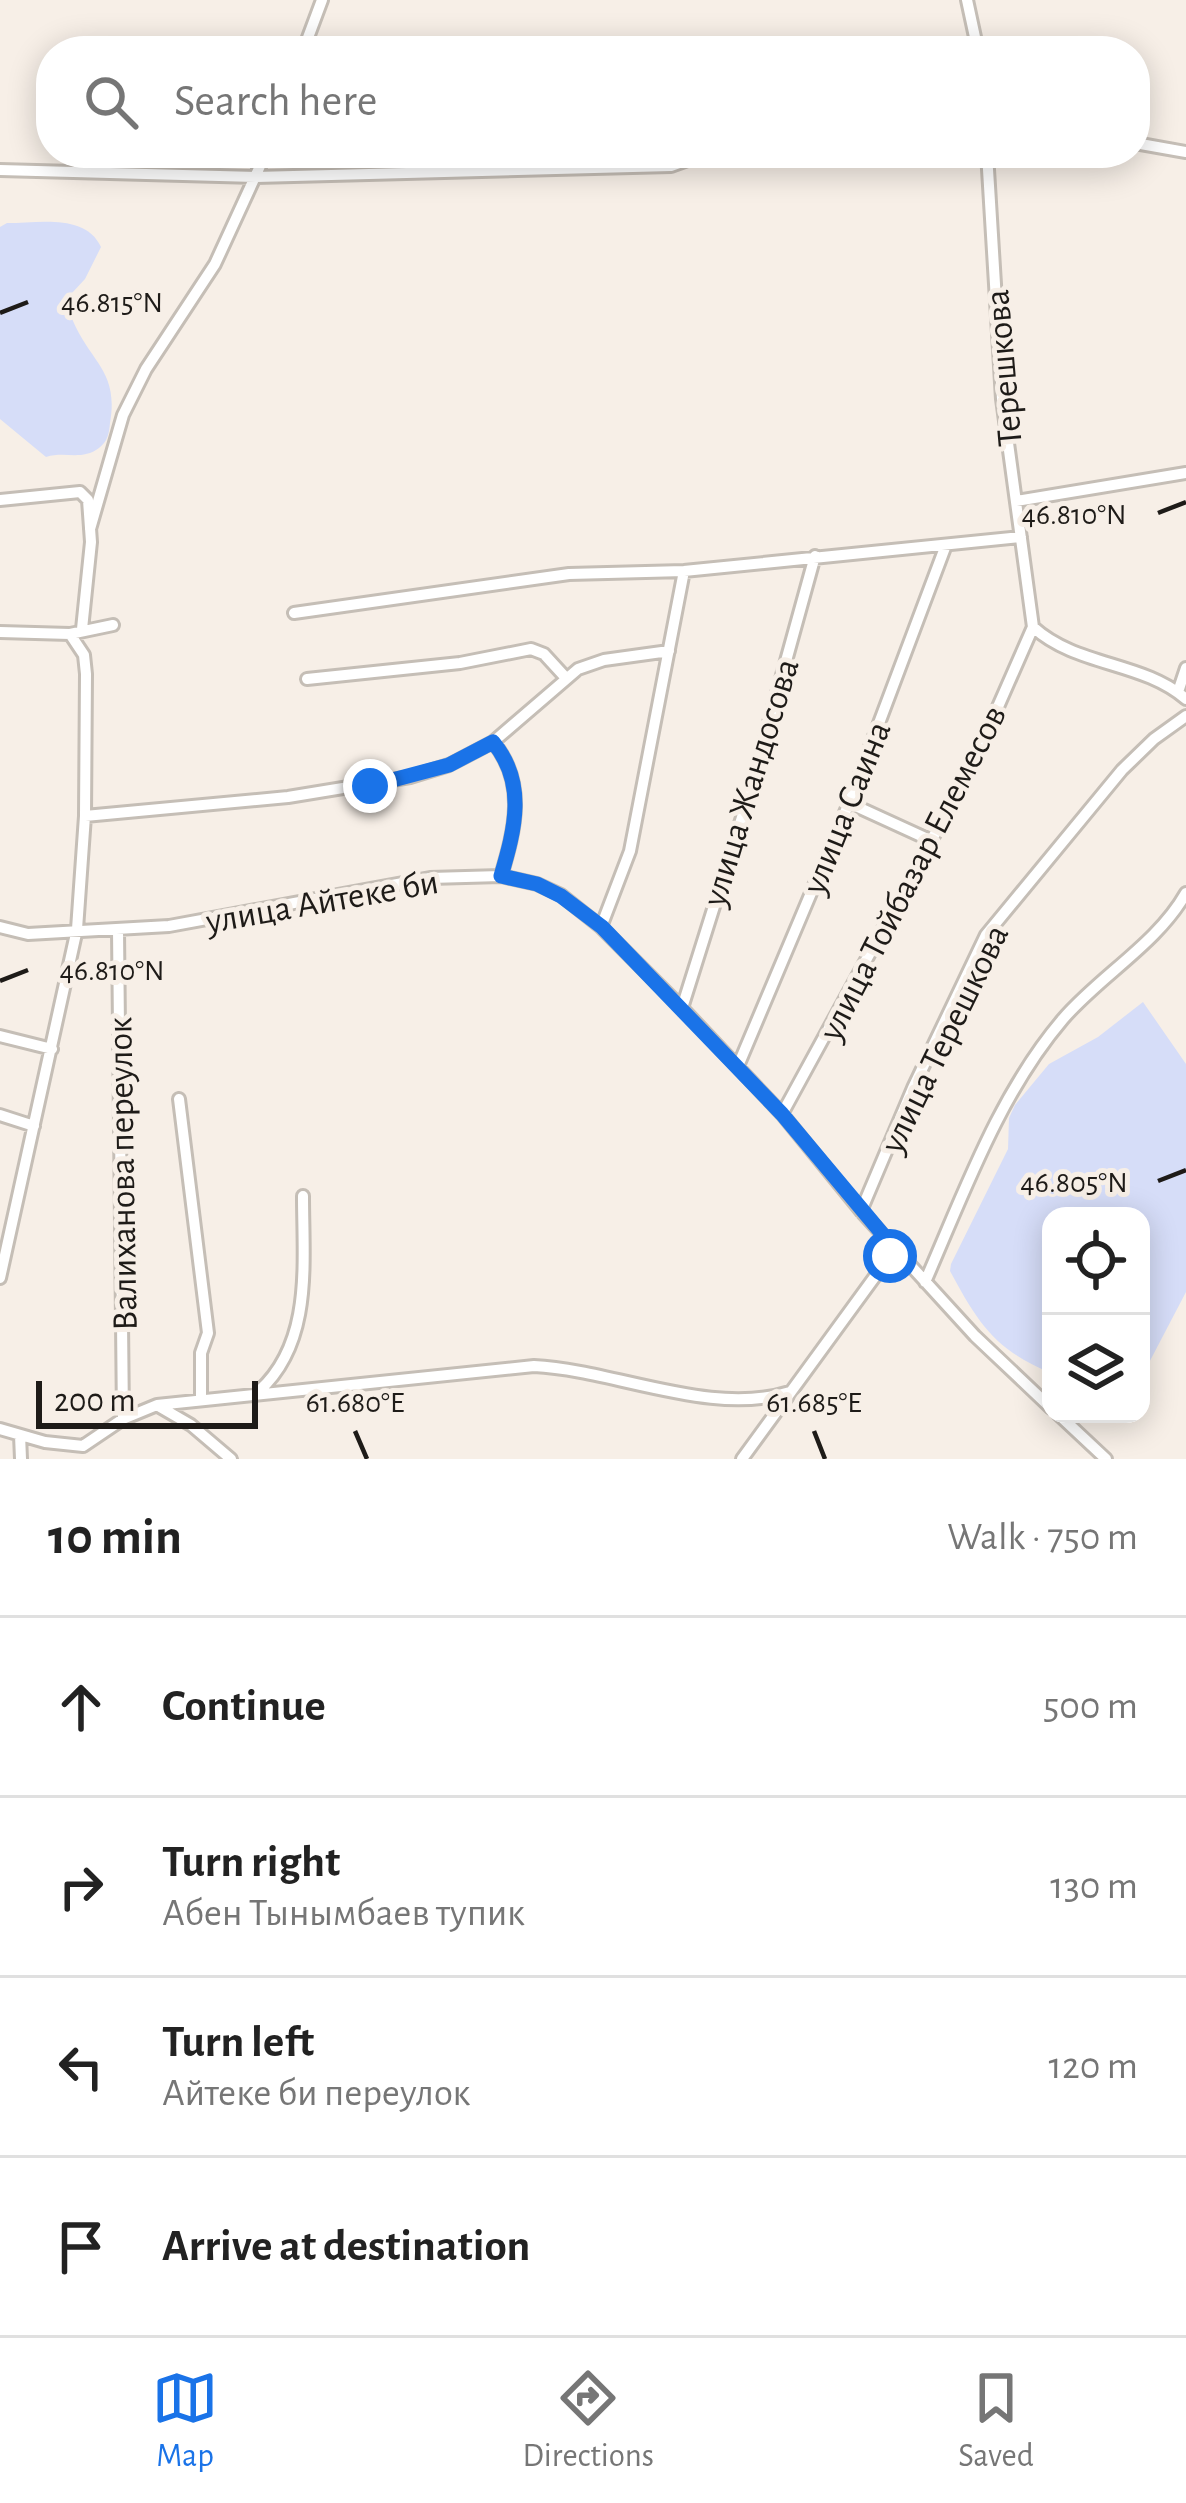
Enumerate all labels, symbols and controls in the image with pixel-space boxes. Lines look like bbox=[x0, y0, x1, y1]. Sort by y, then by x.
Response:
search box bbox=[36, 36, 1150, 168]
icon: search bbox=[78, 69, 144, 135]
text: Search here bbox=[174, 79, 377, 124]
text: 46.815°N bbox=[61, 288, 163, 318]
street label: Терешкова bbox=[979, 288, 1029, 448]
text: 46.810°N bbox=[1021, 500, 1127, 530]
street label: улица Жандосова bbox=[696, 655, 806, 912]
street label: улица Тойбазар Елемесов bbox=[812, 700, 1013, 1047]
street label: улица Саина bbox=[796, 716, 898, 900]
route end bbox=[343, 759, 397, 813]
street label: улица Айтеке би bbox=[202, 864, 441, 940]
street label: улица Терешкова bbox=[874, 919, 1016, 1160]
text: 46.810°N bbox=[59, 956, 165, 986]
street label: Валиханова переулок bbox=[102, 1016, 144, 1331]
text: 46.805°N bbox=[1020, 1168, 1128, 1198]
map controls bbox=[1042, 1207, 1150, 1423]
button: locate bbox=[1042, 1207, 1150, 1315]
route start bbox=[863, 1229, 917, 1283]
button: layers bbox=[1042, 1315, 1150, 1423]
scale bar bbox=[36, 1375, 258, 1428]
text: 200 m bbox=[54, 1385, 136, 1418]
text: 61.680°E bbox=[306, 1388, 404, 1418]
text: 61.685°E bbox=[766, 1388, 862, 1418]
text: 10 min bbox=[48, 1512, 182, 1563]
text: Walk · 750 m bbox=[947, 1518, 1138, 1557]
icon: ahead bbox=[48, 1674, 114, 1740]
text: Continue bbox=[162, 1684, 326, 1729]
text: 500 m bbox=[1043, 1687, 1138, 1726]
text: Turn right bbox=[162, 1840, 340, 1885]
icon: right bbox=[48, 1854, 114, 1920]
text: 130 m bbox=[1050, 1867, 1138, 1906]
text: Абен Тынымбаев тупик bbox=[162, 1894, 525, 1933]
text: Turn left bbox=[162, 2020, 314, 2065]
icon: left bbox=[48, 2034, 114, 2100]
text: 120 m bbox=[1049, 2047, 1138, 2086]
text: Айтеке би переулок bbox=[162, 2074, 470, 2113]
icon: arrive bbox=[48, 2214, 114, 2280]
text: Arrive at destination bbox=[162, 2224, 530, 2269]
tab: Map bbox=[152, 2365, 218, 2477]
tab: Directions bbox=[522, 2365, 654, 2477]
tab: Saved bbox=[958, 2365, 1034, 2477]

